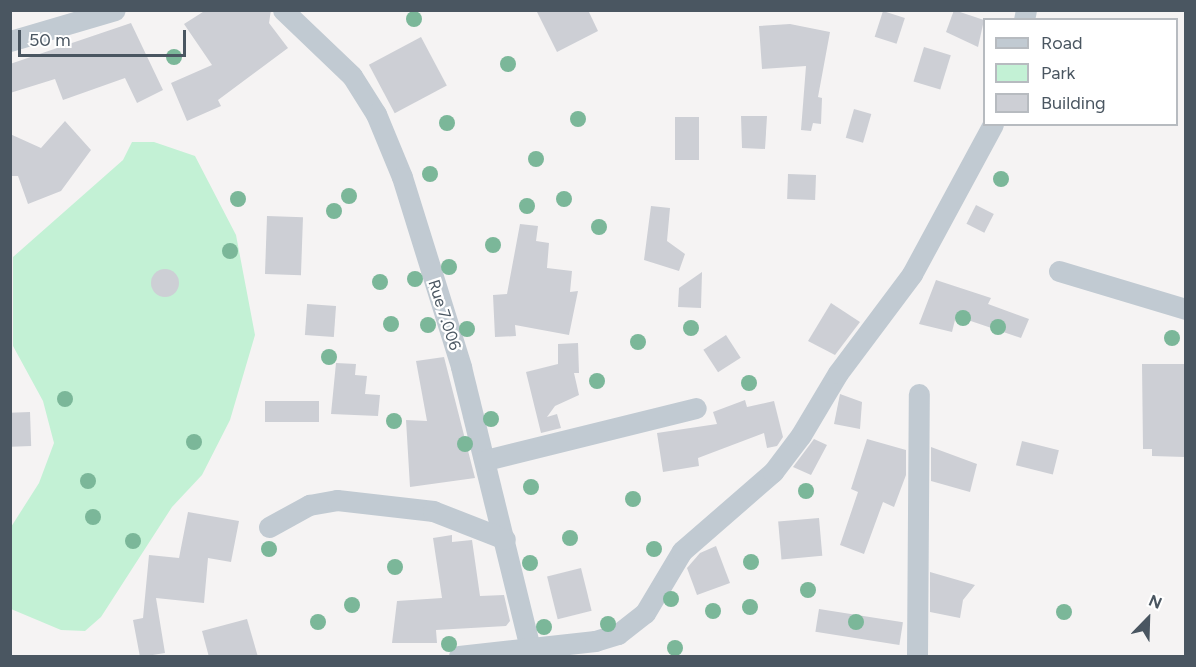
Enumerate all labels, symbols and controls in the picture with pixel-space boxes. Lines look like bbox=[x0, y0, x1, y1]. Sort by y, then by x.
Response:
scale bar bbox=[21, 18, 189, 56]
legend bbox=[983, 18, 1178, 126]
text: 50 m bbox=[29, 29, 71, 51]
text: Road bbox=[1041, 32, 1082, 54]
text: Park bbox=[1041, 62, 1075, 84]
text: Building bbox=[1041, 92, 1106, 114]
street label: Rue 7.006 bbox=[424, 277, 464, 353]
north arrow bbox=[1118, 589, 1178, 649]
text: N bbox=[1146, 591, 1165, 613]

